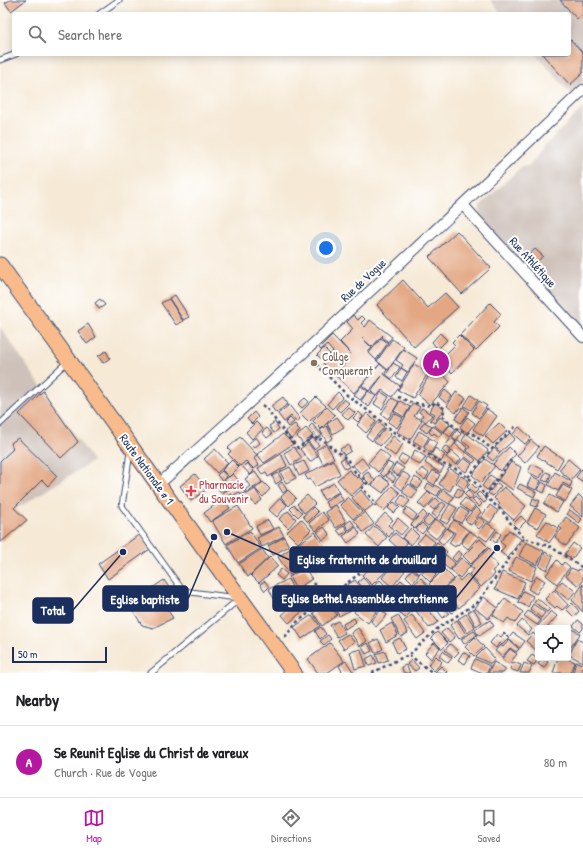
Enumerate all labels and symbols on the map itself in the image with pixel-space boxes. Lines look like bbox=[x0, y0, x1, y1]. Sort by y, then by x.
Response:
street label: Rue Athlétique bbox=[506, 233, 560, 291]
your location bbox=[316, 238, 336, 258]
street label: Rue de Vogue bbox=[337, 254, 390, 305]
place label: Collge Conquerant bbox=[322, 348, 374, 379]
pin: A bbox=[423, 348, 449, 378]
marker: Collge Conquerant bbox=[309, 358, 319, 368]
street label: Route Nationale # 1 bbox=[116, 430, 178, 508]
place label: Pharmacie du Souvenir bbox=[199, 476, 249, 507]
marker: Pharmacie du Souvenir bbox=[186, 486, 196, 496]
callout: Eglise fraternite de drouillard bbox=[290, 547, 445, 572]
text: Eglise fraternite de drouillard bbox=[297, 550, 438, 569]
callout: Eglise baptiste bbox=[103, 586, 188, 611]
callout: Eglise Bethel Assemblée chretienne bbox=[273, 586, 456, 611]
text: Eglise Bethel Assemblée chretienne bbox=[281, 589, 449, 608]
text: Eglise baptiste bbox=[110, 590, 180, 609]
callout: Total bbox=[33, 598, 73, 623]
text: Total bbox=[40, 601, 66, 619]
scale bar bbox=[12, 645, 107, 664]

